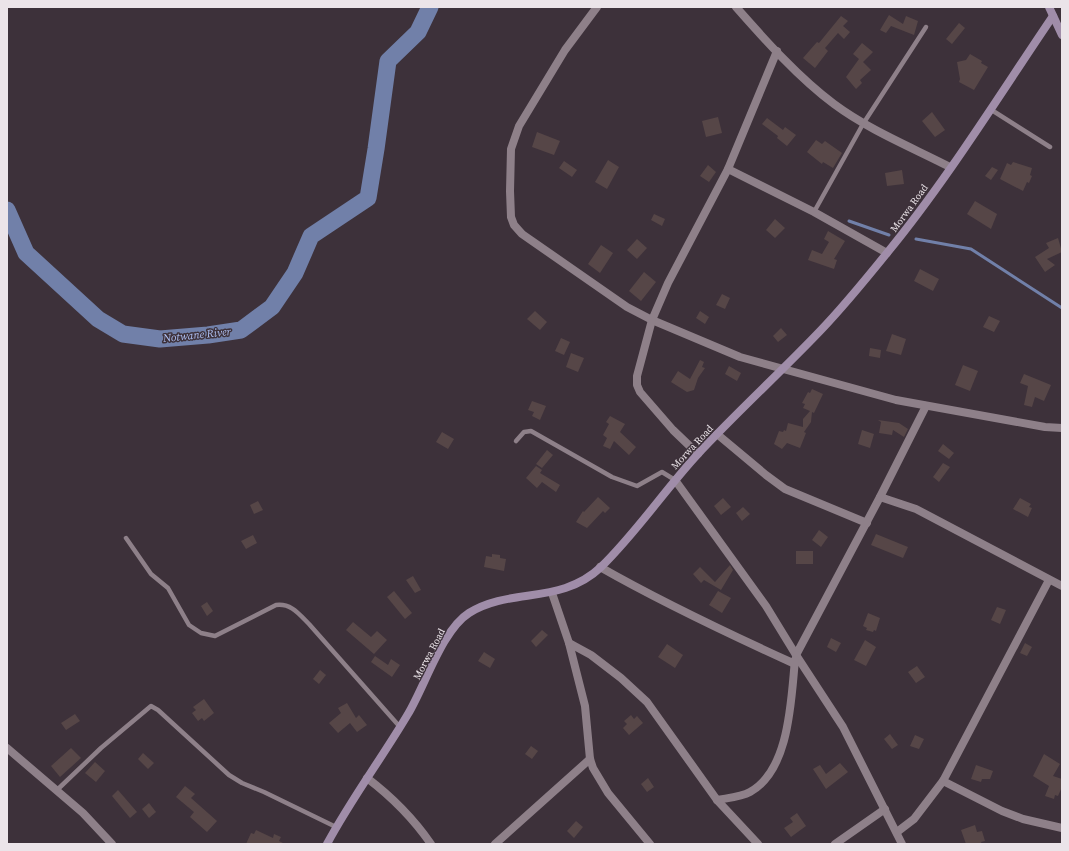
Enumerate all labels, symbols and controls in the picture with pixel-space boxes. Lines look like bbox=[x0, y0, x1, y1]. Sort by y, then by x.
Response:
street label: Morwa Road bbox=[887, 181, 931, 235]
water label: Notwane River bbox=[161, 324, 232, 346]
street label: Morwa Road bbox=[668, 422, 716, 472]
street label: Morwa Road bbox=[410, 626, 448, 682]

